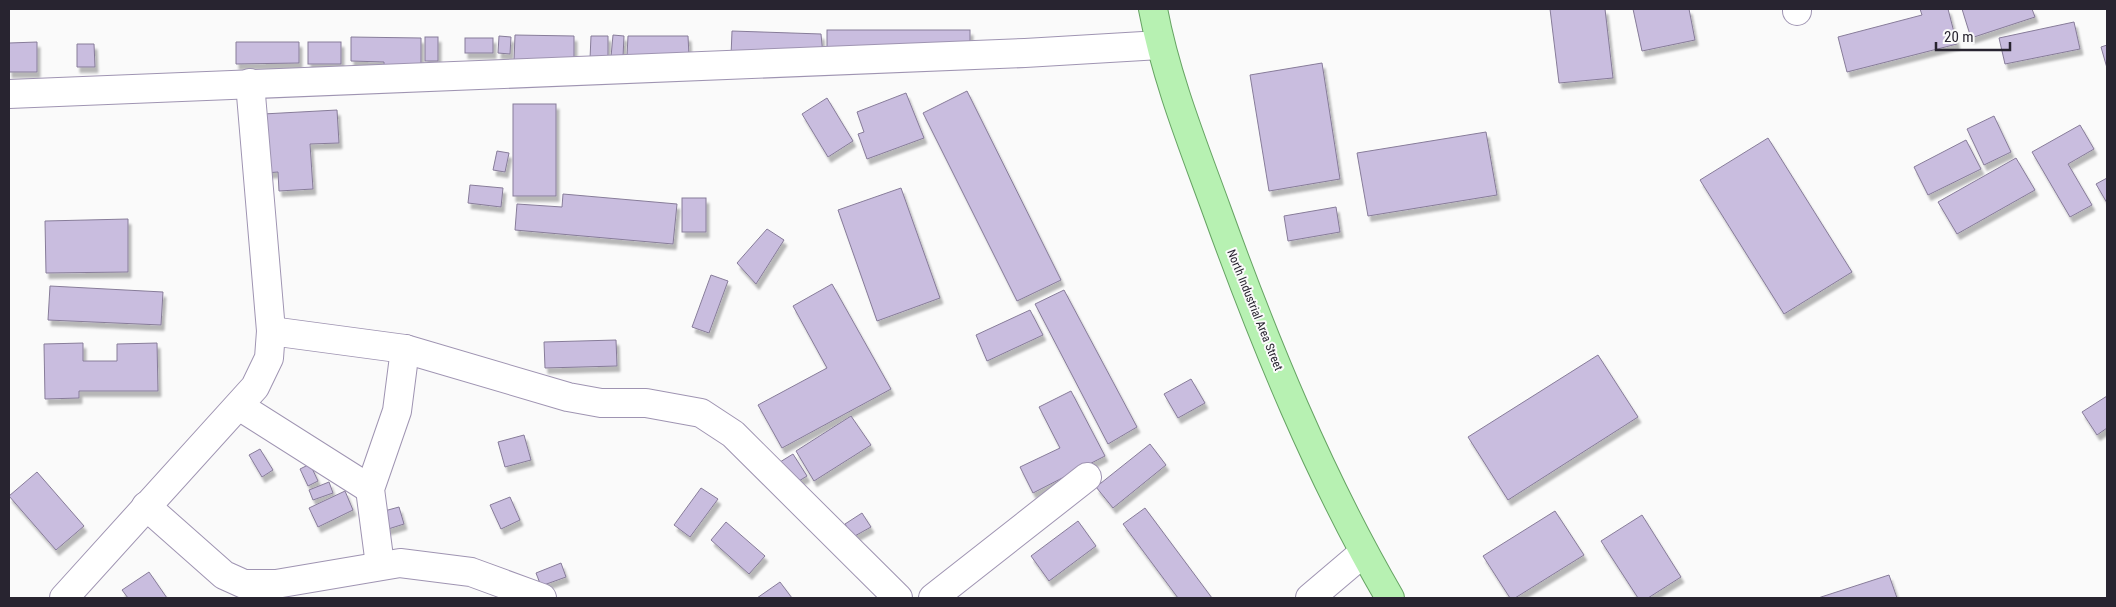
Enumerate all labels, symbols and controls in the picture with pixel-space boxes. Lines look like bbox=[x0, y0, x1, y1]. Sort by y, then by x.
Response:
scale bar bbox=[1936, 20, 2010, 52]
text: 20 m bbox=[1944, 28, 1974, 46]
street label: North Industrial Area Street bbox=[1224, 247, 1286, 373]

